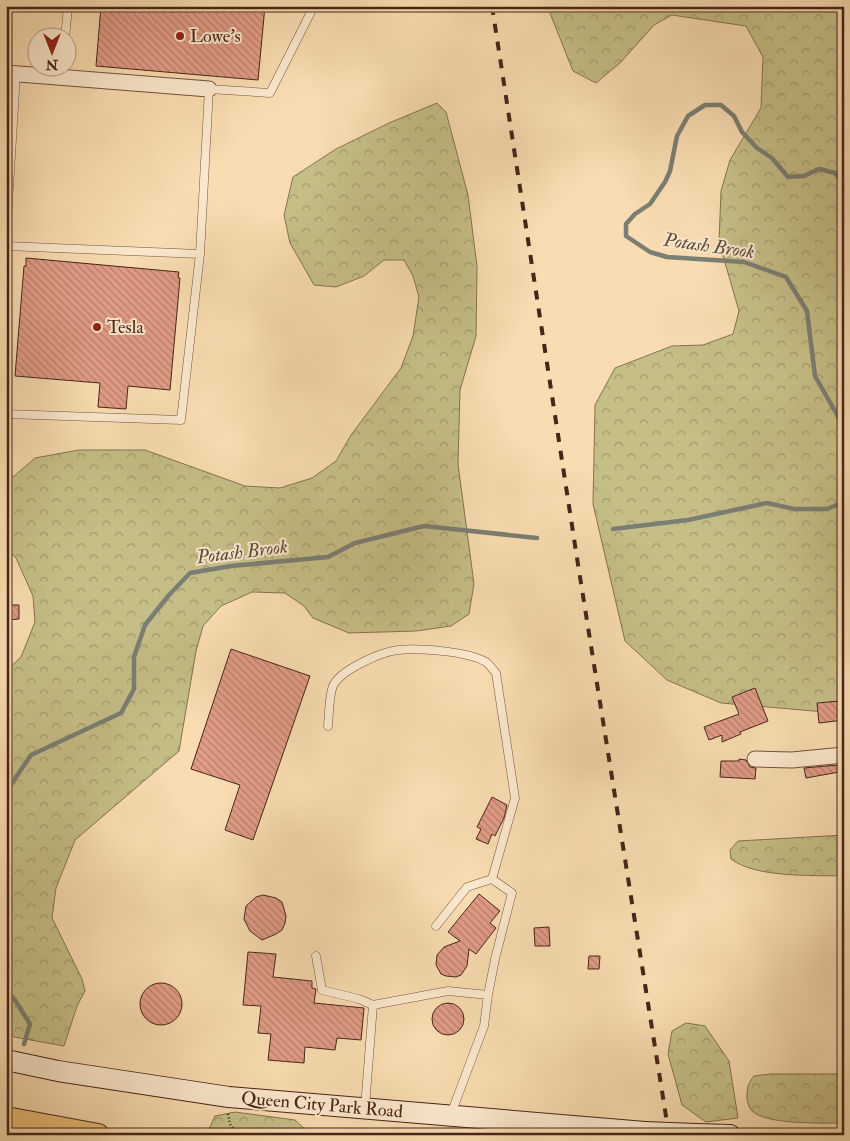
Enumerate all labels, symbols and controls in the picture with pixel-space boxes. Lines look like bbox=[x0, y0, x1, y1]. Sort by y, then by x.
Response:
place label: Lowe's bbox=[190, 25, 241, 48]
north arrow bbox=[28, 28, 78, 78]
marker: Lowe's bbox=[174, 30, 186, 42]
text: N bbox=[45, 56, 59, 73]
water label: Potash Brook bbox=[661, 228, 756, 264]
place label: Tesla bbox=[107, 316, 144, 339]
marker: Tesla bbox=[91, 321, 103, 333]
water label: Potash Brook bbox=[194, 534, 289, 570]
street label: Queen City Park Road bbox=[240, 1086, 404, 1124]

